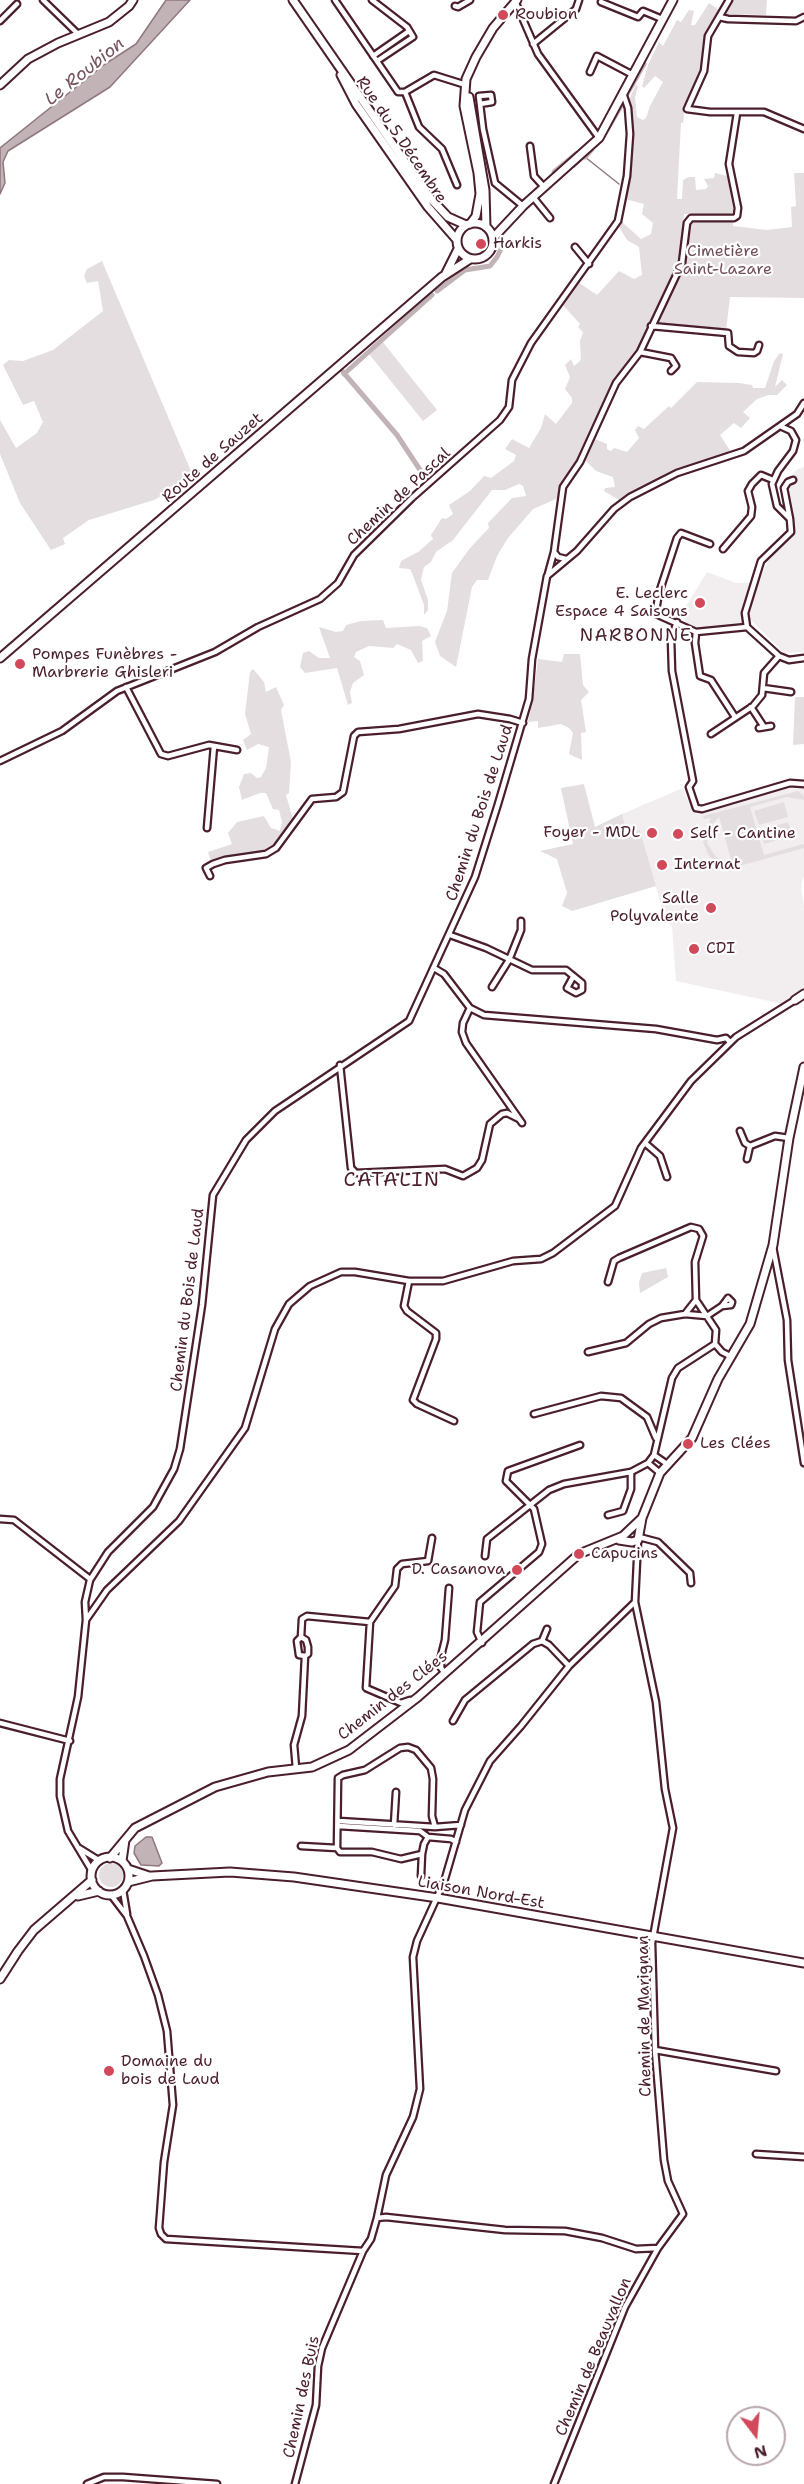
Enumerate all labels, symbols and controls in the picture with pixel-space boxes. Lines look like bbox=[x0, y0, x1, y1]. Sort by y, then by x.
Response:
place label: Roubion bbox=[515, 5, 577, 25]
marker: Roubion bbox=[496, 8, 510, 22]
water label: Le Roubion bbox=[41, 33, 129, 111]
street label: Rue du 5 Décembre bbox=[351, 73, 451, 207]
place label: Harkis bbox=[493, 234, 542, 254]
marker: Harkis bbox=[474, 237, 488, 251]
park label: Cimetière Saint-Lazare bbox=[674, 242, 772, 280]
street label: Route de Sauzet bbox=[159, 409, 267, 507]
street label: Chemin de Pascal bbox=[343, 444, 455, 550]
place label: E. Leclerc Espace 4 Saisons bbox=[555, 584, 688, 622]
marker: E. Leclerc Espace 4 Saisons bbox=[693, 596, 707, 610]
district label: NARBONNE bbox=[579, 625, 693, 647]
place label: Pompes Funèbres - Marbrerie Ghisleri bbox=[32, 645, 177, 683]
marker: Pompes Funèbres - Marbrerie Ghisleri bbox=[13, 657, 27, 671]
street label: Chemin du Bois de Laud bbox=[442, 722, 518, 904]
place label: Foyer - MDL bbox=[543, 823, 640, 843]
place label: Self - Cantine bbox=[690, 824, 796, 844]
marker: Foyer - MDL bbox=[645, 826, 659, 840]
marker: Self - Cantine bbox=[671, 827, 685, 841]
place label: Internat bbox=[674, 855, 741, 875]
marker: Internat bbox=[655, 858, 669, 872]
place label: Salle Polyvalente bbox=[610, 889, 699, 927]
marker: Salle Polyvalente bbox=[704, 901, 718, 915]
place label: CDI bbox=[706, 939, 735, 959]
marker: CDI bbox=[687, 942, 701, 956]
district label: CATALIN bbox=[344, 1169, 440, 1193]
street label: Chemin du Bois de Laud bbox=[167, 1207, 209, 1393]
place label: Les Clées bbox=[700, 1434, 771, 1454]
marker: Les Clées bbox=[681, 1437, 695, 1451]
place label: Capucins bbox=[591, 1544, 658, 1564]
marker: Capucins bbox=[572, 1547, 586, 1561]
place label: D. Casanova bbox=[412, 1560, 505, 1580]
marker: D. Casanova bbox=[510, 1563, 524, 1577]
street label: Chemin des Clées bbox=[334, 1647, 452, 1745]
street label: Liaison Nord-Est bbox=[416, 1872, 546, 1914]
street label: Chemin de Marignan bbox=[634, 1935, 656, 2097]
place label: Domaine du bois de Laud bbox=[121, 2052, 220, 2090]
marker: Domaine du bois de Laud bbox=[102, 2064, 116, 2078]
street label: Chemin de Beauvallon bbox=[552, 2275, 636, 2439]
street label: Chemin des Buis bbox=[280, 2334, 324, 2460]
north arrow bbox=[726, 2406, 786, 2466]
text: N bbox=[752, 2440, 770, 2464]

